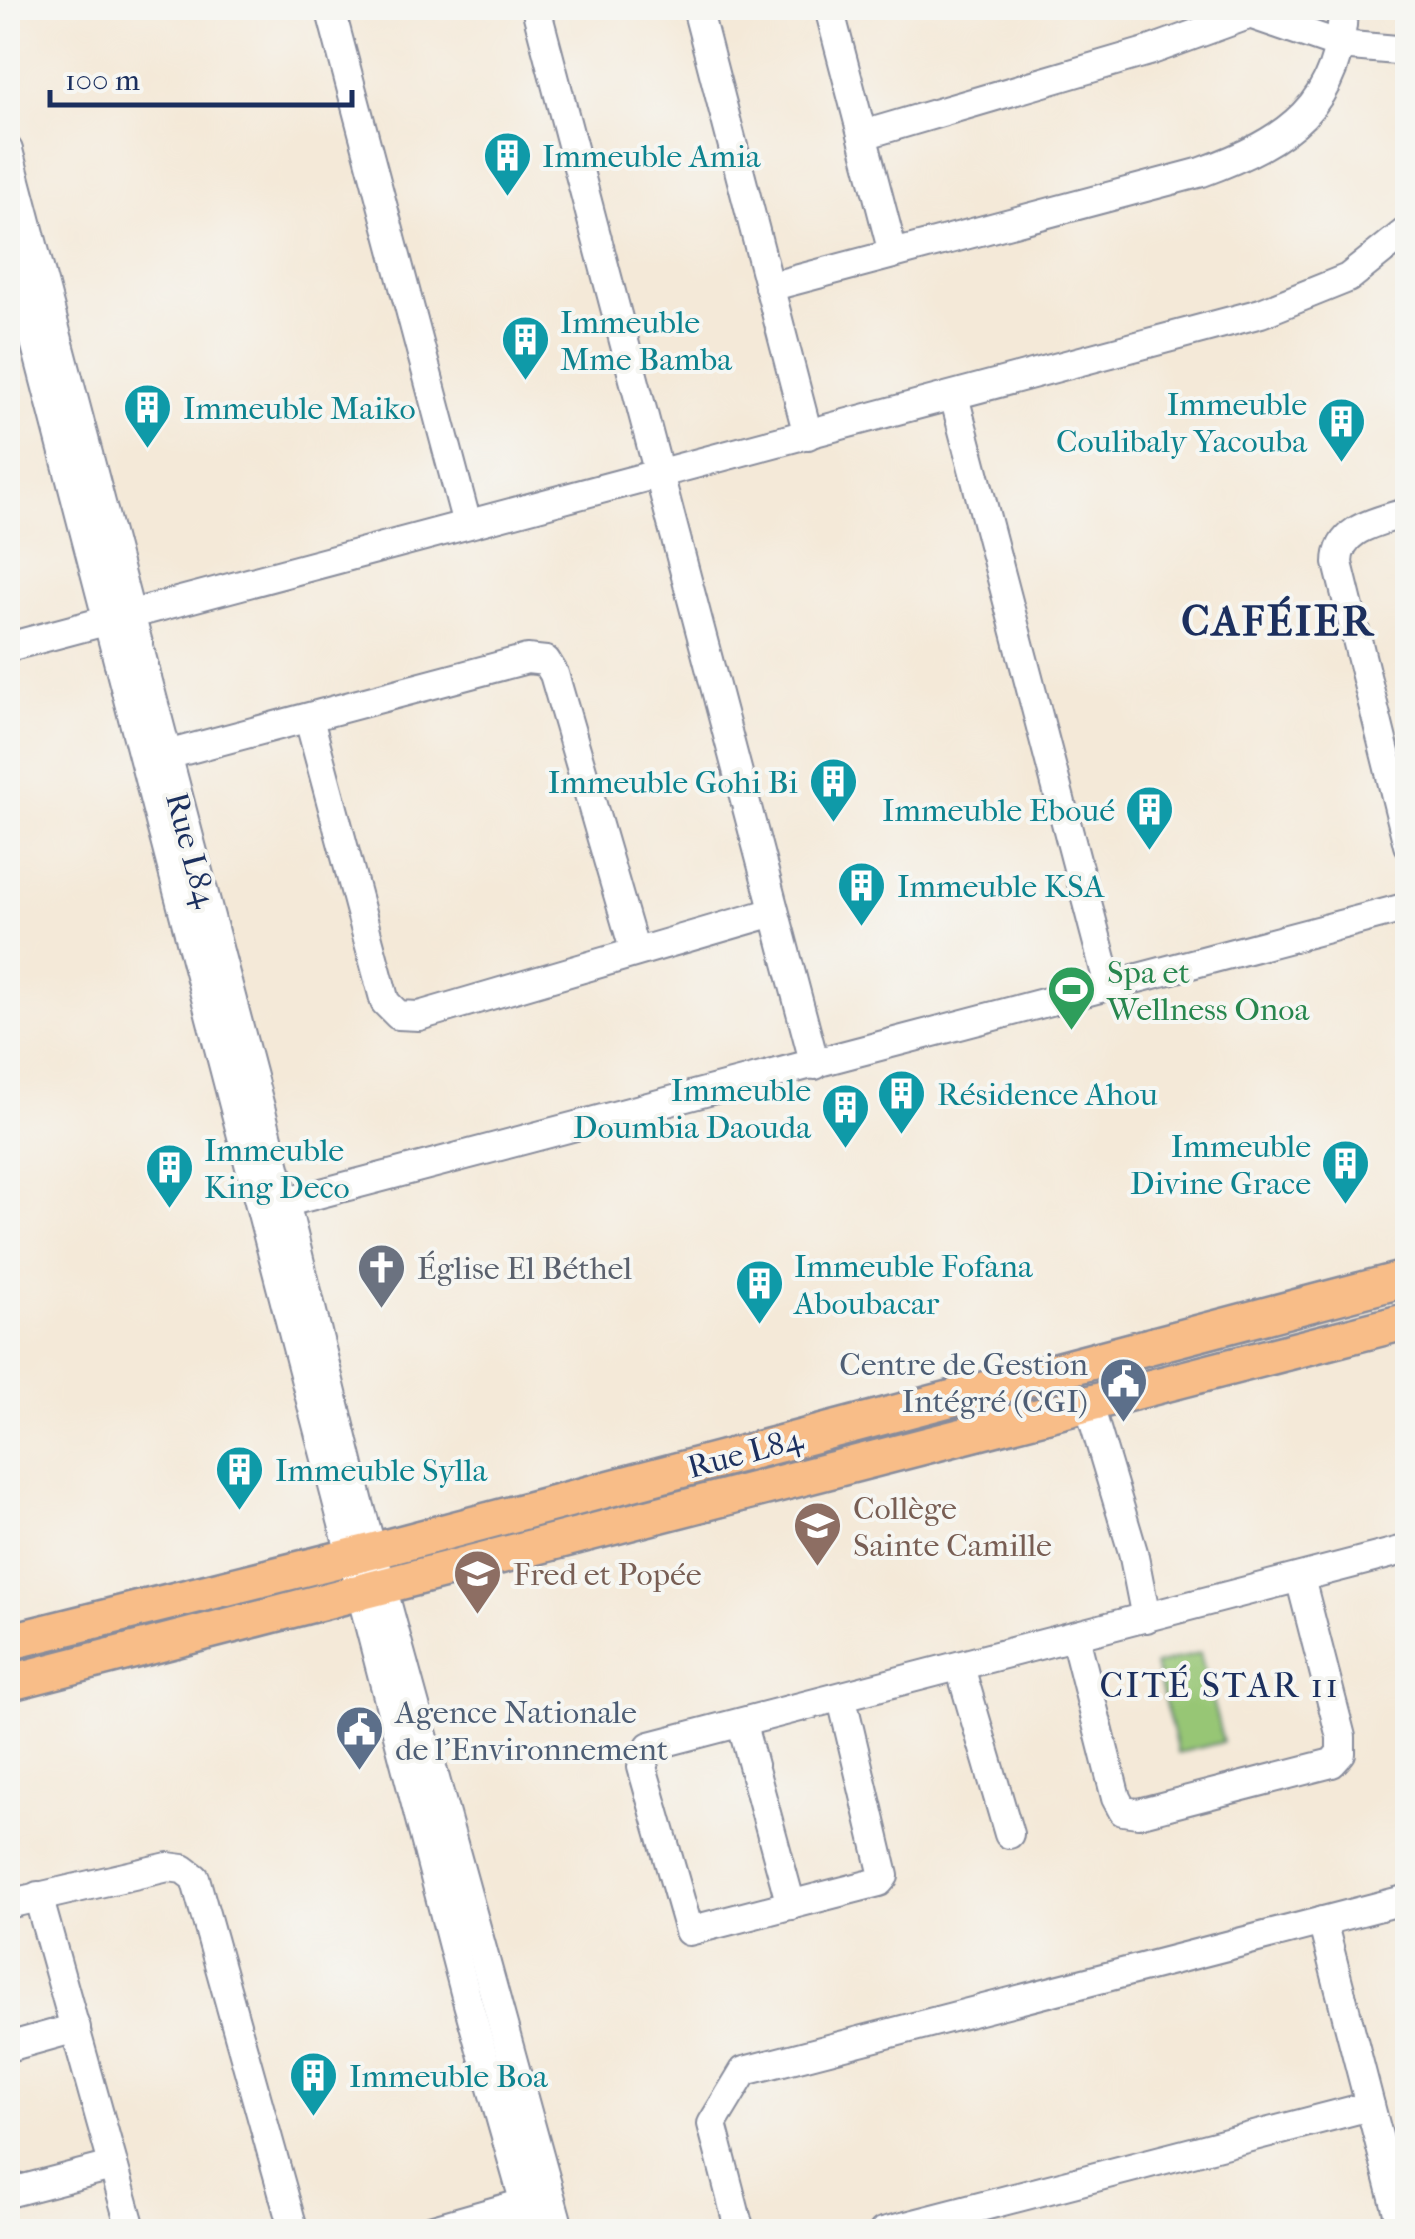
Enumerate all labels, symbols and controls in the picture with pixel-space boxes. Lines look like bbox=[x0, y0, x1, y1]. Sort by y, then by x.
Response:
scale bar bbox=[50, 45, 352, 107]
text: 100 m bbox=[65, 63, 140, 98]
building icon: Immeuble Amia bbox=[481, 130, 533, 198]
place label: Immeuble Amia bbox=[542, 138, 762, 175]
place label: Immeuble Mme Bamba bbox=[560, 304, 733, 378]
building icon: Immeuble Mme Bamba bbox=[499, 314, 551, 382]
building icon: Immeuble Maiko bbox=[122, 382, 174, 450]
place label: Immeuble Coulibaly Yacouba bbox=[1056, 386, 1308, 460]
place label: Immeuble Maiko bbox=[183, 390, 416, 427]
building icon: Immeuble Coulibaly Yacouba bbox=[1316, 396, 1368, 464]
district label: CAFÉIER bbox=[1181, 595, 1375, 646]
building icon: Immeuble Gohi Bi bbox=[807, 756, 859, 824]
place label: Immeuble Gohi Bi bbox=[548, 764, 799, 801]
building icon: Immeuble Eboué bbox=[1124, 784, 1176, 852]
street label: Rue L84 bbox=[158, 789, 224, 913]
place label: Immeuble Eboué bbox=[882, 792, 1115, 829]
building icon: Immeuble KSA bbox=[836, 860, 888, 928]
place label: Immeuble KSA bbox=[897, 868, 1105, 905]
place label: Spa et Wellness Onoa bbox=[1106, 954, 1310, 1028]
sports icon: Spa et Wellness Onoa bbox=[1046, 964, 1098, 1032]
building icon: Résidence Ahou bbox=[876, 1068, 928, 1136]
place label: Immeuble Doumbia Daouda bbox=[573, 1072, 812, 1146]
place label: Résidence Ahou bbox=[937, 1076, 1158, 1113]
building icon: Immeuble Doumbia Daouda bbox=[820, 1082, 872, 1150]
place label: Immeuble Divine Grace bbox=[1130, 1128, 1311, 1202]
place label: Immeuble King Deco bbox=[204, 1132, 350, 1206]
building icon: Immeuble Divine Grace bbox=[1320, 1138, 1372, 1206]
building icon: Immeuble King Deco bbox=[143, 1142, 195, 1210]
church icon: Église El Béthel bbox=[356, 1242, 408, 1310]
place label: Immeuble Fofana Aboubacar bbox=[792, 1248, 1034, 1322]
place label: Église El Béthel bbox=[417, 1250, 632, 1287]
building icon: Immeuble Fofana Aboubacar bbox=[733, 1258, 785, 1326]
place label: Centre de Gestion Intégré (CGI) bbox=[839, 1346, 1088, 1420]
public building icon: Centre de Gestion Intégré (CGI) bbox=[1097, 1356, 1149, 1424]
street label: Rue L84 bbox=[684, 1420, 808, 1486]
building icon: Immeuble Sylla bbox=[214, 1444, 266, 1512]
place label: Immeuble Sylla bbox=[275, 1452, 489, 1489]
place label: Collège Sainte Camille bbox=[853, 1490, 1052, 1564]
school or university icon: Collège Sainte Camille bbox=[792, 1500, 844, 1568]
school or university icon: Fred et Popée bbox=[452, 1548, 504, 1616]
place label: Fred et Popée bbox=[513, 1556, 702, 1593]
district label: CITÉ STAR 11 bbox=[1099, 1664, 1341, 1706]
place label: Agence Nationale de l'Environnement bbox=[393, 1694, 669, 1768]
public building icon: Agence Nationale de l'Environnement bbox=[334, 1704, 386, 1772]
building icon: Immeuble Boa bbox=[288, 2050, 340, 2118]
place label: Immeuble Boa bbox=[349, 2058, 549, 2095]

